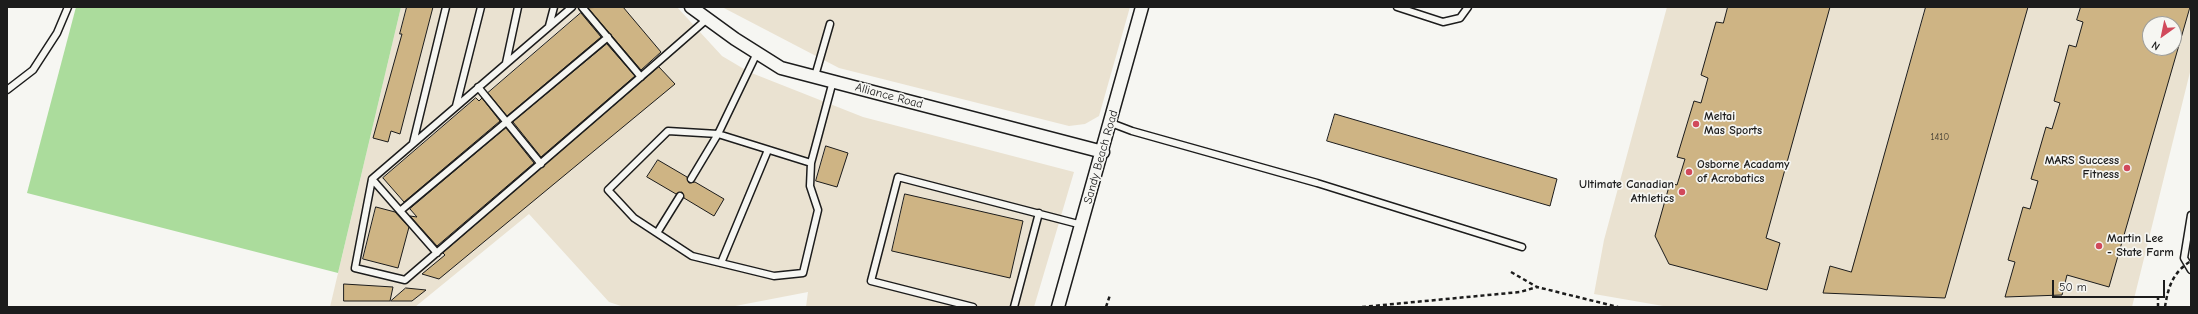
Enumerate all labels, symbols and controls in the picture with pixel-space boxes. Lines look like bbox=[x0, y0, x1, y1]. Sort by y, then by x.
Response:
north arrow bbox=[2142, 16, 2182, 56]
text: N bbox=[2149, 38, 2162, 53]
street label: Alliance Road bbox=[854, 80, 924, 112]
street label: Sandy Beach Road bbox=[1081, 108, 1121, 206]
place label: Meltai Mas Sports bbox=[1704, 110, 1762, 138]
marker: Meltai Mas Sports bbox=[1691, 119, 1701, 129]
house number: 1410 bbox=[1931, 131, 1949, 143]
place label: MARS Success Fitness bbox=[2045, 154, 2119, 182]
place label: Osborne Acadamy of Acrobatics bbox=[1697, 158, 1790, 186]
marker: MARS Success Fitness bbox=[2122, 163, 2132, 173]
marker: Osborne Acadamy of Acrobatics bbox=[1684, 167, 1694, 177]
place label: Ultimate Canadian Athletics bbox=[1579, 178, 1674, 206]
marker: Ultimate Canadian Athletics bbox=[1677, 187, 1687, 197]
place label: Martin Lee - State Farm bbox=[2107, 232, 2174, 260]
marker: Martin Lee - State Farm bbox=[2094, 241, 2104, 251]
scale bar bbox=[2054, 272, 2167, 298]
text: 50 m bbox=[2059, 280, 2087, 294]

